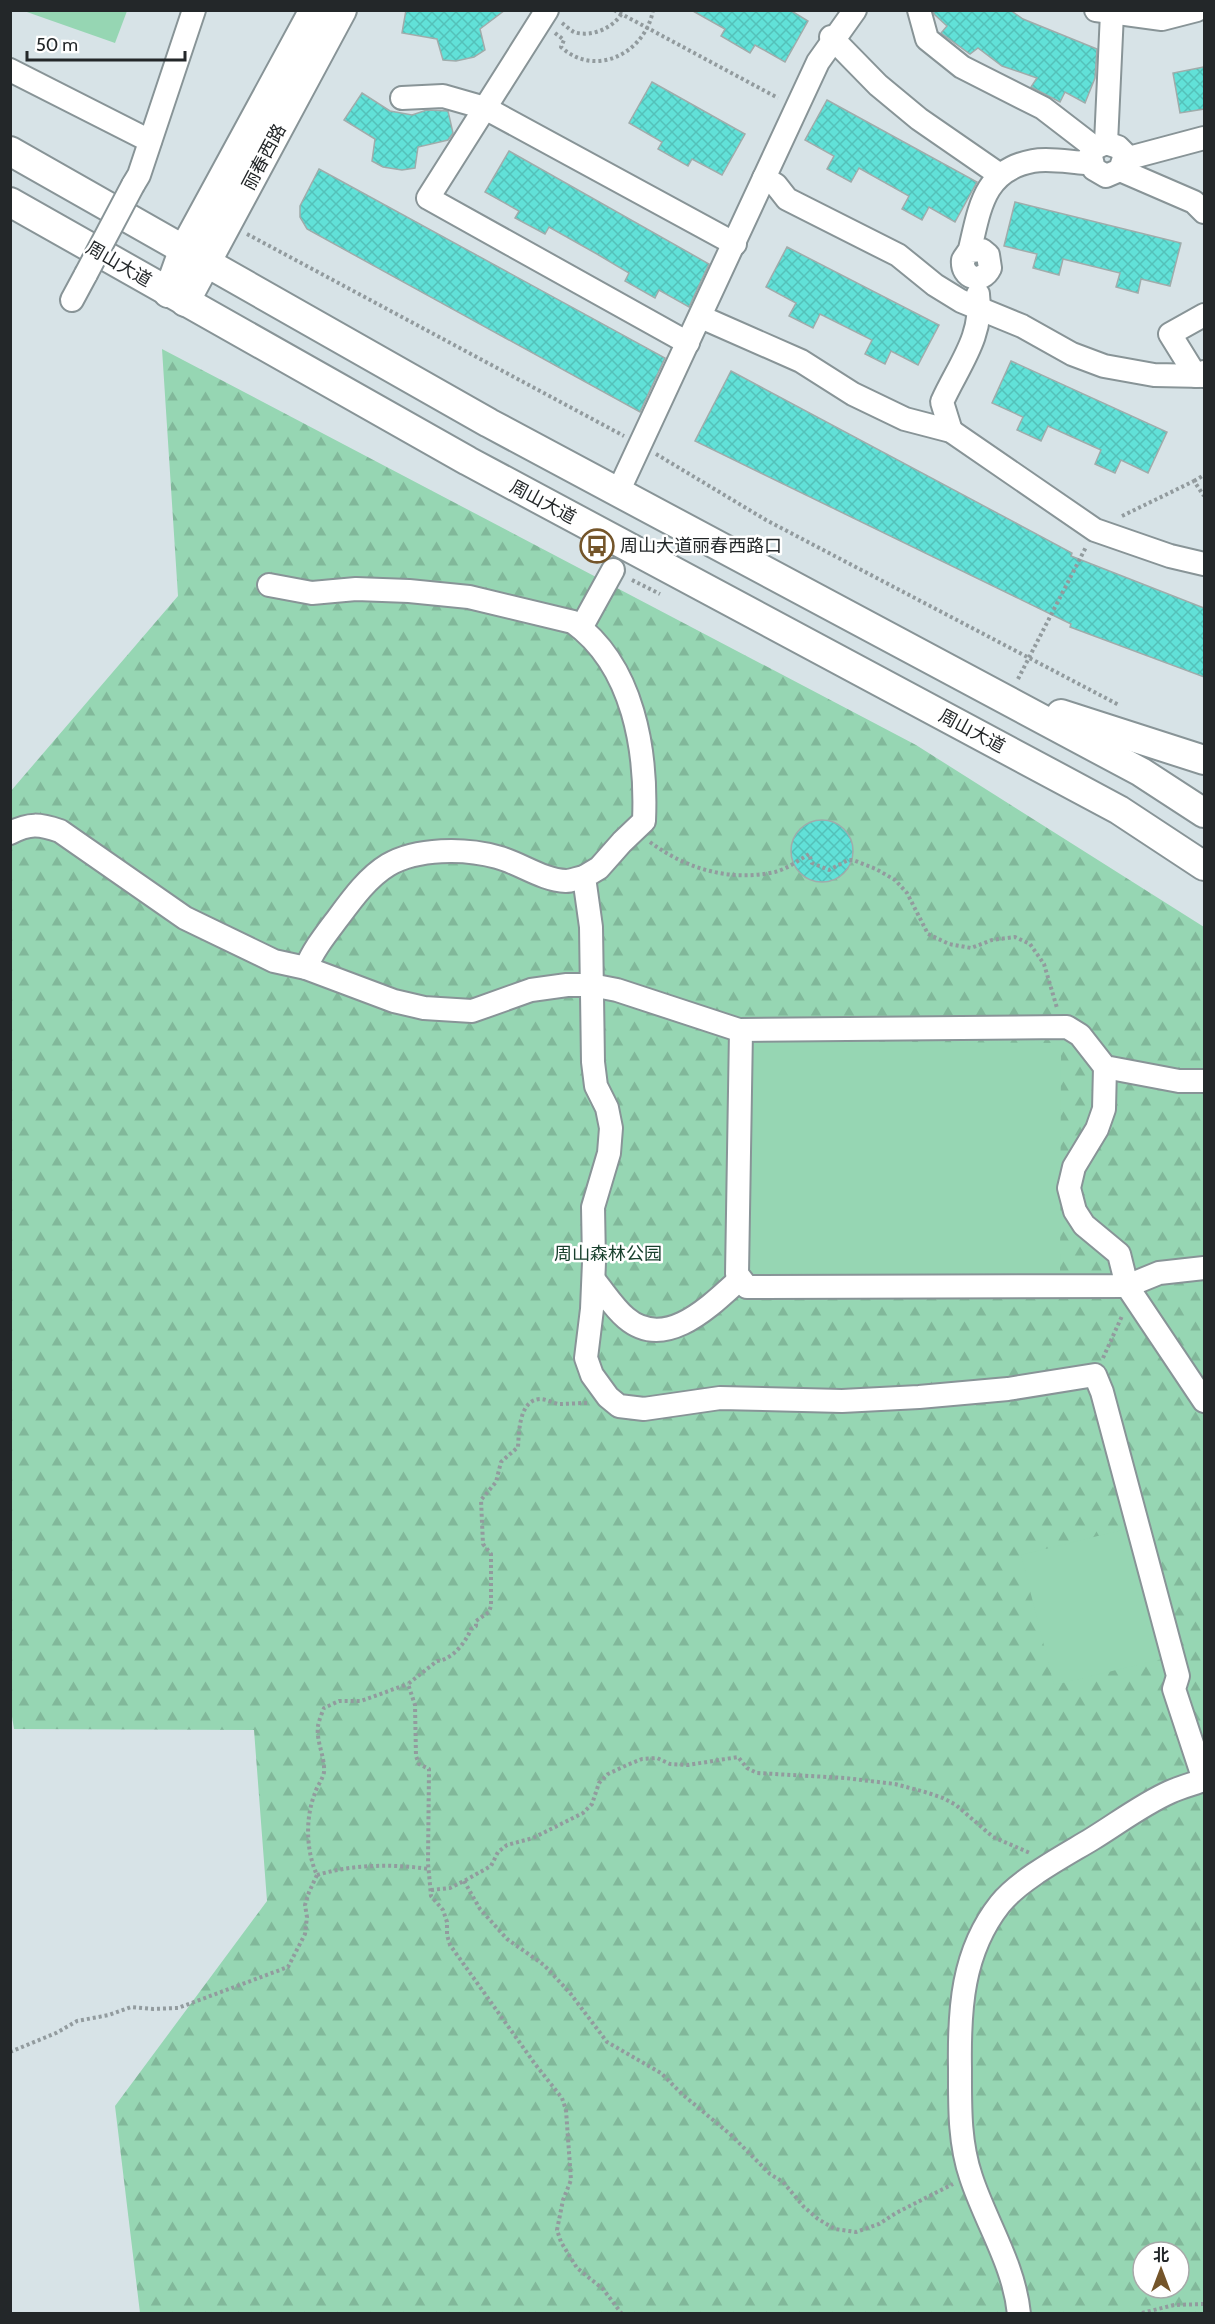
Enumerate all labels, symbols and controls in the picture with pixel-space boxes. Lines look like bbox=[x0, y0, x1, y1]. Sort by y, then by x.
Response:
scale bar bbox=[27, 24, 184, 62]
text: 50 m bbox=[36, 34, 78, 56]
street label: 丽春西路 bbox=[237, 120, 291, 194]
street label: 周山大道 bbox=[82, 236, 156, 292]
street label: 周山大道 bbox=[506, 475, 580, 529]
bus stop icon: 周山大道丽春西路口 bbox=[579, 528, 615, 564]
place label: 周山大道丽春西路口 bbox=[620, 535, 782, 557]
street label: 周山大道 bbox=[935, 704, 1009, 758]
park label: 周山森林公园 bbox=[554, 1243, 662, 1265]
north arrow bbox=[1131, 2240, 1191, 2300]
text: 北 bbox=[1153, 2246, 1169, 2265]

